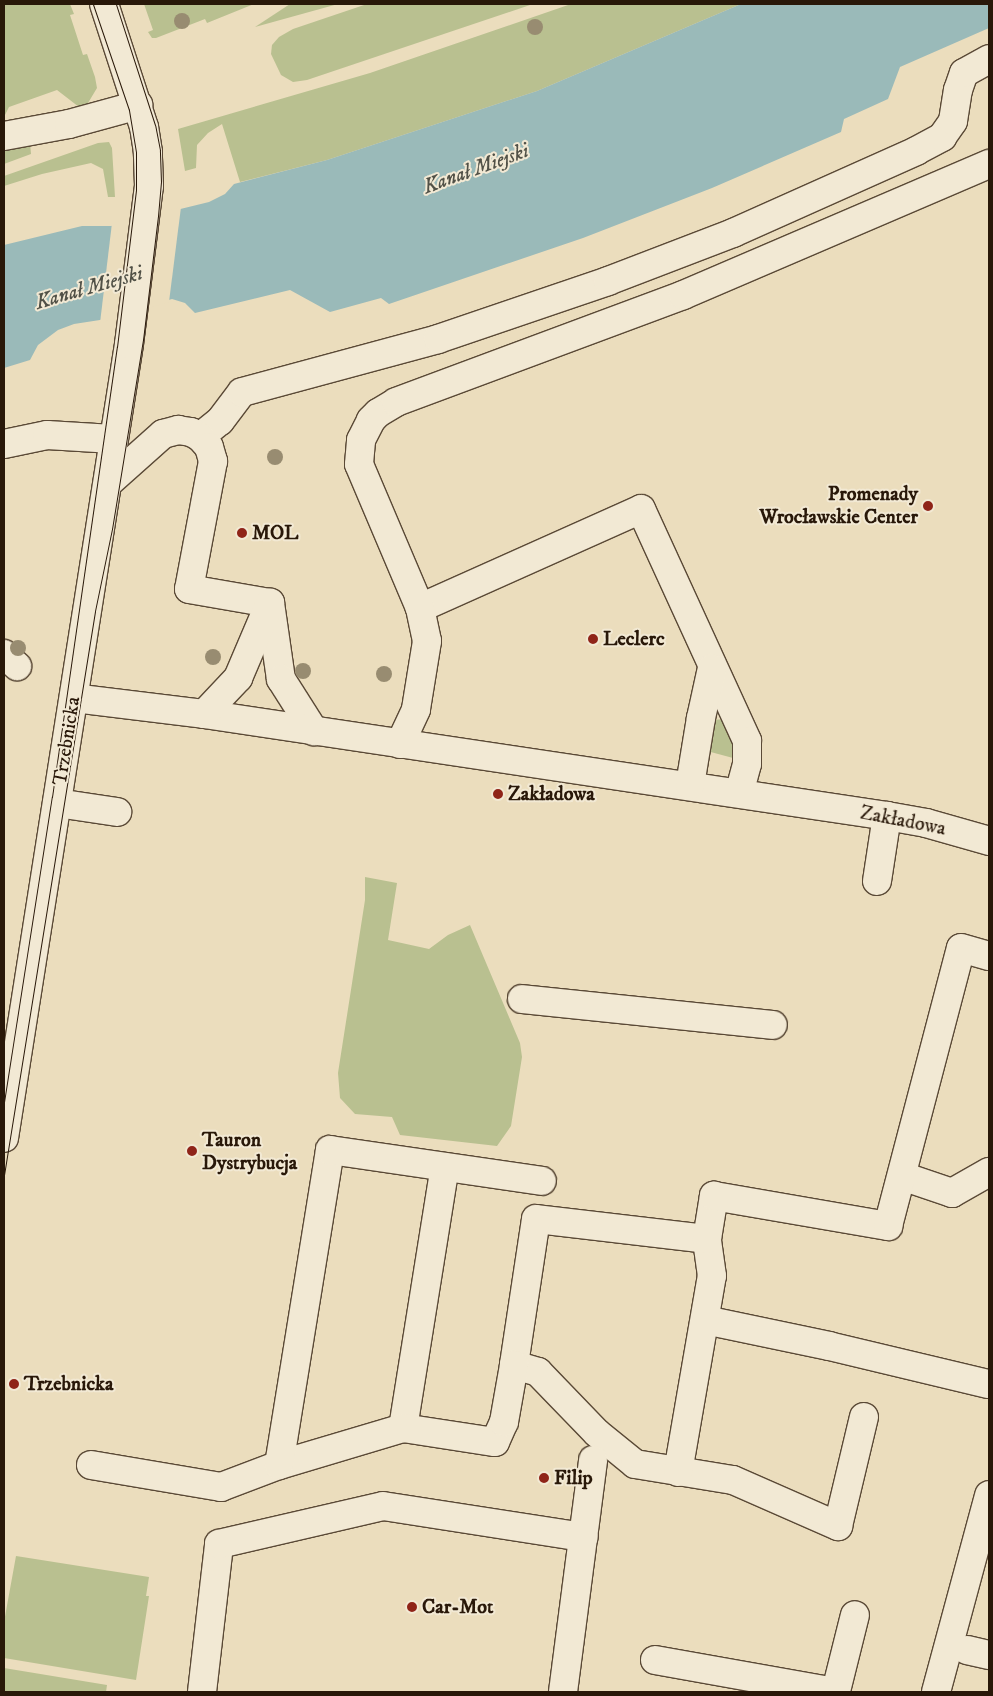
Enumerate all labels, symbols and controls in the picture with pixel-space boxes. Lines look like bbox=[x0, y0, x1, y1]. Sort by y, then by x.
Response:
water label: Kanał Miejski bbox=[420, 138, 532, 200]
water label: Kanał Miejski bbox=[32, 261, 146, 315]
place label: Promenady Wrocławskie Center bbox=[759, 482, 918, 529]
marker: Promenady Wrocławskie Center bbox=[922, 500, 934, 512]
place label: MOL bbox=[252, 521, 298, 545]
marker: MOL bbox=[236, 527, 248, 539]
place label: Leclerc bbox=[603, 627, 665, 651]
marker: Leclerc bbox=[587, 633, 599, 645]
street label: Trzebnicka bbox=[48, 695, 86, 787]
place label: Zakładowa bbox=[508, 782, 595, 806]
marker: Zakładowa bbox=[492, 788, 504, 800]
street label: Zakładowa bbox=[858, 801, 948, 841]
place label: Tauron Dystrybucja bbox=[202, 1128, 297, 1175]
marker: Tauron Dystrybucja bbox=[186, 1145, 198, 1157]
place label: Trzebnicka bbox=[24, 1372, 113, 1396]
marker: Trzebnicka bbox=[8, 1378, 20, 1390]
place label: Filip bbox=[554, 1466, 593, 1490]
marker: Filip bbox=[538, 1472, 550, 1484]
place label: Car-Mot bbox=[422, 1595, 493, 1619]
marker: Car-Mot bbox=[406, 1601, 418, 1613]

